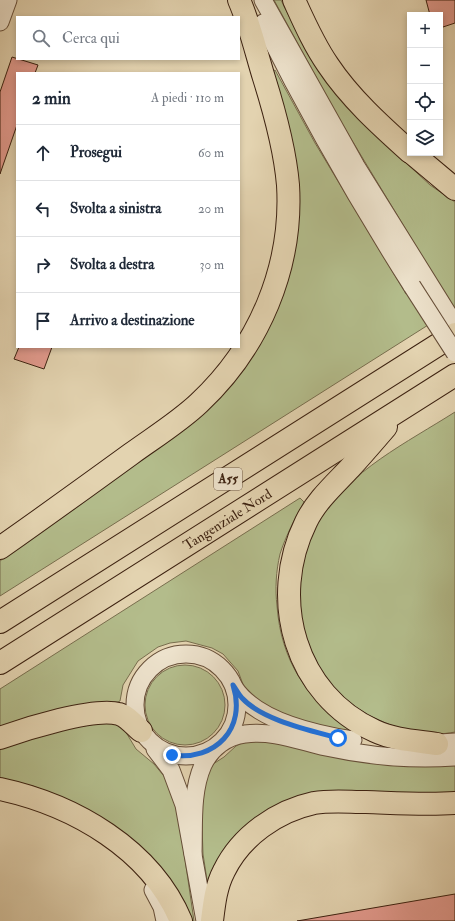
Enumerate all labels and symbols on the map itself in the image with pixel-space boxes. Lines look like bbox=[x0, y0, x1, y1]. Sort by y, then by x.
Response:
road number: A55 bbox=[214, 468, 242, 490]
street label: Tangenziale Nord bbox=[180, 485, 275, 553]
route start bbox=[329, 729, 347, 747]
route end bbox=[163, 746, 181, 764]

